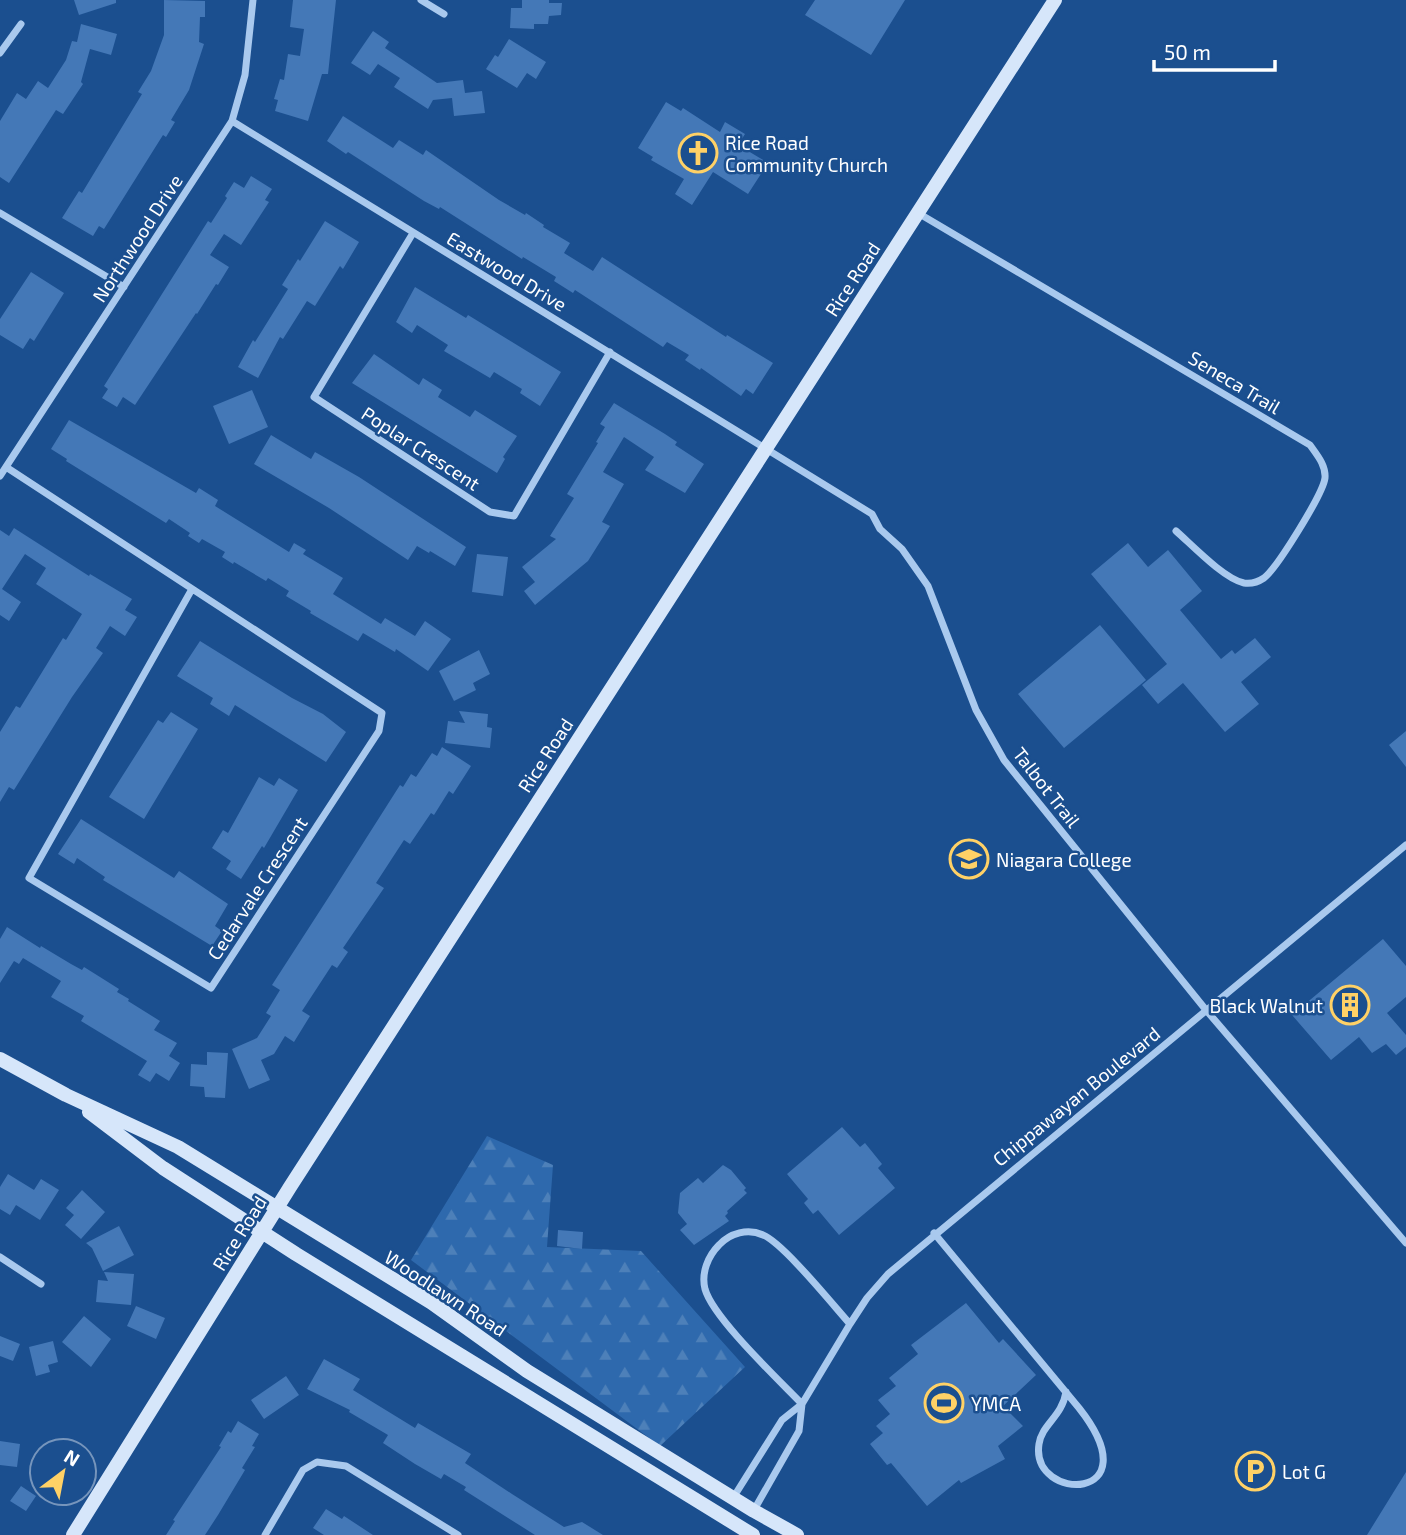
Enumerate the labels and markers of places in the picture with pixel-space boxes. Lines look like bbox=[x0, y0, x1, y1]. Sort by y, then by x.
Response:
place label: Rice Road Community Church bbox=[725, 131, 888, 176]
church icon: Rice Road Community Church bbox=[677, 132, 719, 174]
school or university icon: Niagara College bbox=[948, 838, 990, 880]
place label: Niagara College bbox=[996, 848, 1132, 871]
building icon: Black Walnut bbox=[1329, 984, 1371, 1026]
place label: Black Walnut bbox=[1209, 994, 1323, 1017]
sports icon: YMCA bbox=[923, 1382, 965, 1424]
place label: YMCA bbox=[971, 1392, 1021, 1415]
parking icon: Lot G bbox=[1234, 1450, 1276, 1492]
place label: Lot G bbox=[1282, 1460, 1326, 1483]

